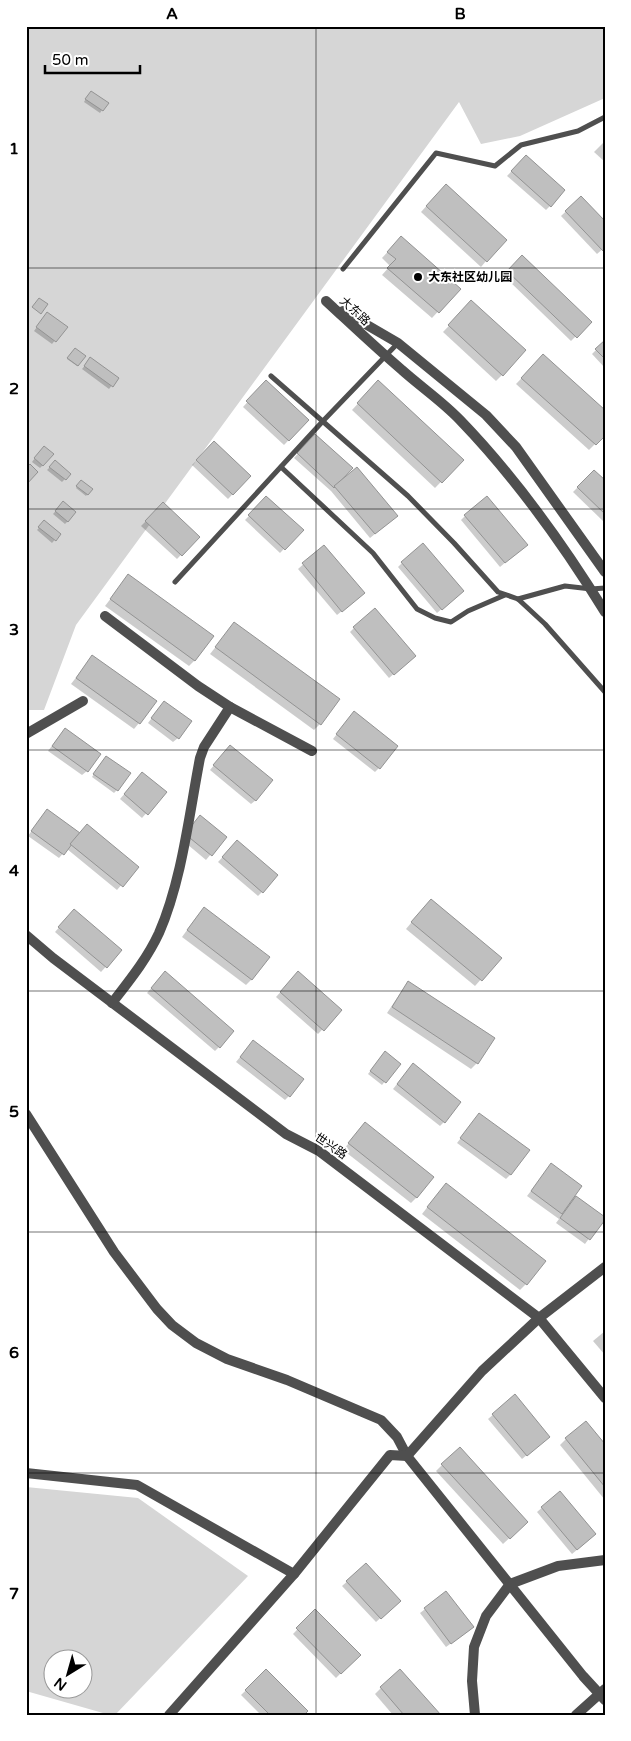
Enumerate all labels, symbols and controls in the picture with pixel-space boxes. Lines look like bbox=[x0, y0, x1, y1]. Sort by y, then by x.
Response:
text: A bbox=[166, 4, 178, 24]
text: B bbox=[454, 4, 466, 24]
scale bar bbox=[45, 42, 140, 74]
text: 50 m bbox=[52, 51, 89, 69]
text: 1 bbox=[9, 139, 19, 159]
place label: 大东社区幼儿园 bbox=[428, 270, 512, 284]
marker: 大东社区幼儿园 bbox=[412, 271, 424, 283]
street label: 大东路 bbox=[337, 294, 373, 328]
text: 2 bbox=[9, 379, 19, 399]
text: 3 bbox=[9, 620, 19, 640]
text: 4 bbox=[9, 861, 19, 881]
text: 5 bbox=[9, 1102, 19, 1122]
street label: 世兴路 bbox=[312, 1130, 350, 1162]
text: 6 bbox=[9, 1343, 19, 1363]
text: 7 bbox=[9, 1584, 19, 1604]
north arrow bbox=[42, 1648, 92, 1698]
text: N bbox=[51, 1674, 70, 1694]

